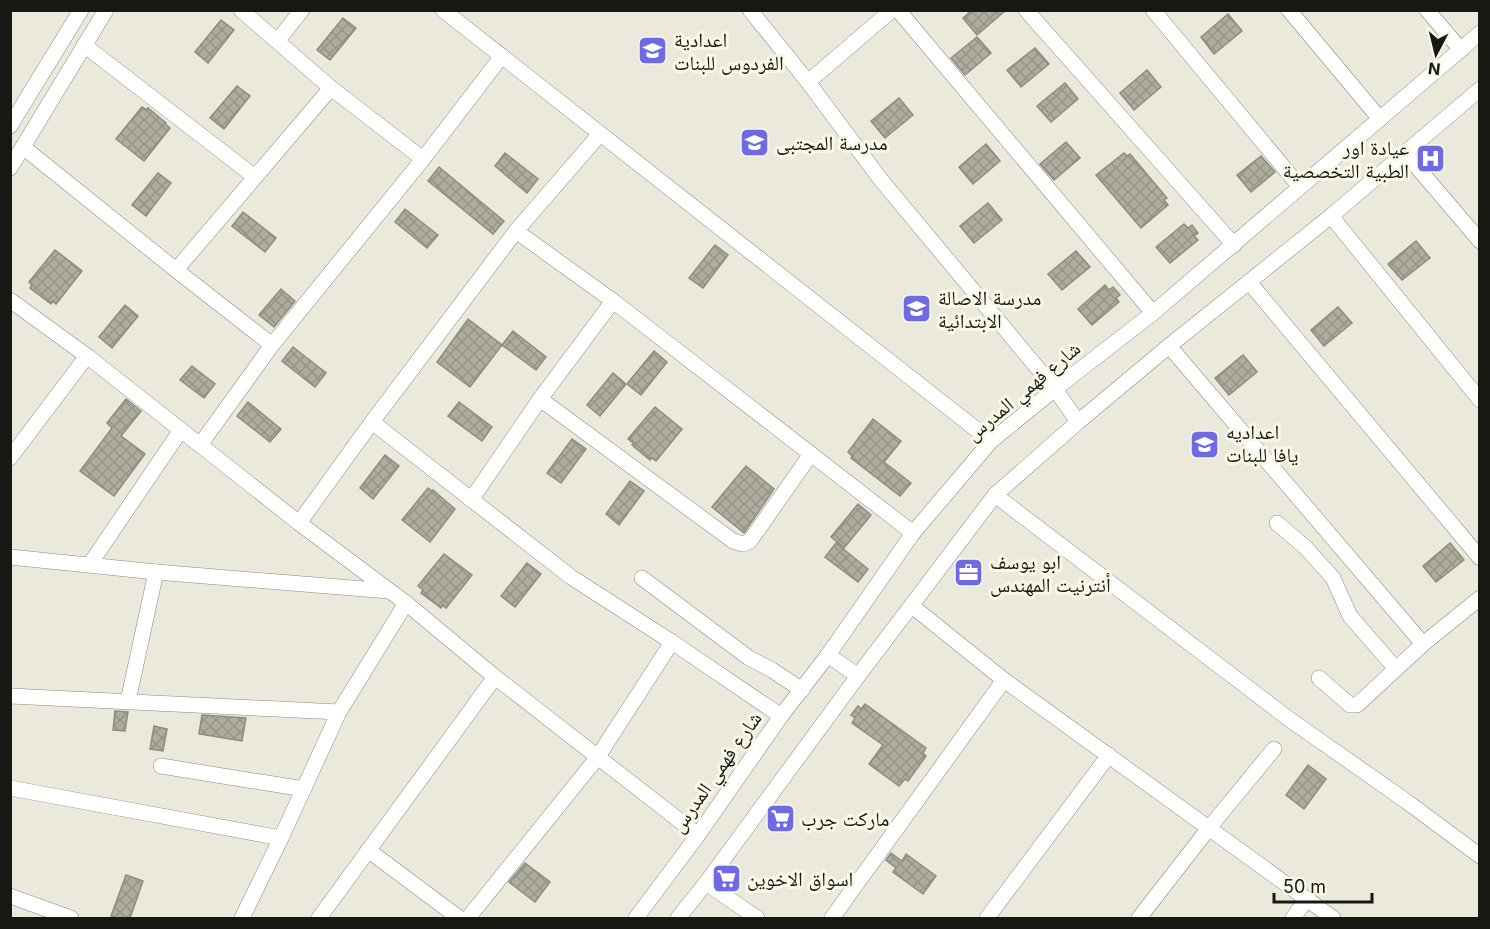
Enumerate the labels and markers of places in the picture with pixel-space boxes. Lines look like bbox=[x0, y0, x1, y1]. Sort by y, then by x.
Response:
place label: اعدادية الفردوس للبنات bbox=[674, 28, 784, 75]
school or university icon: اعدادية الفردوس للبنات bbox=[637, 35, 669, 67]
school or university icon: مدرسة المجتبى bbox=[739, 127, 771, 159]
place label: مدرسة المجتبى bbox=[776, 131, 888, 155]
place label: عيادة اور الطبية التخصصية bbox=[1283, 136, 1409, 183]
hospital icon: عيادة اور الطبية التخصصية bbox=[1414, 143, 1446, 175]
place label: مدرسة الاصالة الابتدائية bbox=[938, 286, 1041, 333]
school or university icon: مدرسة الاصالة الابتدائية bbox=[901, 293, 933, 325]
place label: اعداديه يافا للبنات bbox=[1226, 420, 1298, 467]
school or university icon: اعداديه يافا للبنات bbox=[1189, 428, 1221, 460]
place label: ابو يوسف أنترنيت المهندس bbox=[990, 550, 1111, 597]
office icon: ابو يوسف أنترنيت المهندس bbox=[953, 557, 985, 589]
supermarket icon: ماركت جرب bbox=[764, 803, 796, 835]
place label: ماركت جرب bbox=[801, 807, 889, 831]
supermarket icon: اسواق الاخوين bbox=[710, 863, 742, 895]
place label: اسواق الاخوين bbox=[747, 867, 853, 891]

